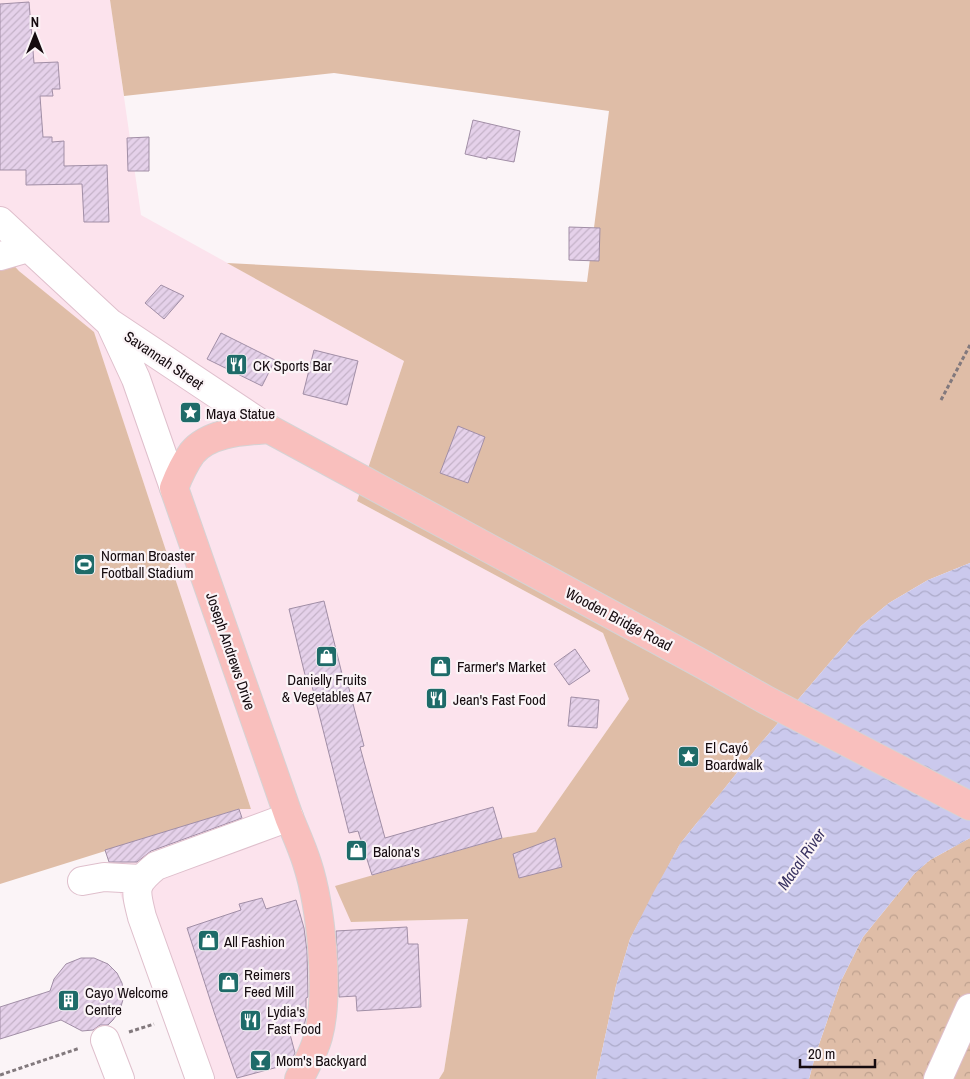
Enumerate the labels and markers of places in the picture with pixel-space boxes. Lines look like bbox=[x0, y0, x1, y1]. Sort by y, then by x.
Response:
restaurant icon: CK Sports Bar bbox=[225, 353, 249, 377]
place label: CK Sports Bar bbox=[253, 355, 332, 376]
place icon: Maya Statue bbox=[178, 401, 202, 425]
place label: Maya Statue bbox=[206, 403, 275, 424]
place label: Norman Broaster Football Stadium bbox=[101, 545, 195, 583]
sports icon: Norman Broaster Football Stadium bbox=[73, 552, 97, 576]
shop icon: Danielly Fruits & Vegetables A7 bbox=[315, 644, 339, 668]
shop icon: Farmer's Market bbox=[429, 654, 453, 678]
place label: Farmer's Market bbox=[457, 656, 546, 677]
place label: Danielly Fruits & Vegetables A7 bbox=[282, 669, 372, 707]
restaurant icon: Jean's Fast Food bbox=[425, 687, 449, 711]
place label: Jean's Fast Food bbox=[453, 689, 546, 710]
place label: El Cayó Boardwalk bbox=[705, 737, 763, 775]
place icon: El Cayó Boardwalk bbox=[677, 744, 701, 768]
shop icon: Balona's bbox=[345, 839, 369, 863]
place label: Balona's bbox=[373, 841, 420, 862]
shop icon: All Fashion bbox=[196, 929, 220, 953]
place label: All Fashion bbox=[223, 931, 285, 952]
place label: Reimers Feed Mill bbox=[244, 964, 294, 1002]
shop icon: Reimers Feed Mill bbox=[216, 971, 240, 995]
place label: Cayo Welcome Centre bbox=[85, 982, 168, 1020]
building icon: Cayo Welcome Centre bbox=[57, 989, 81, 1013]
place label: Lydia's Fast Food bbox=[267, 1001, 321, 1039]
restaurant icon: Lydia's Fast Food bbox=[239, 1008, 263, 1032]
bar icon: Mom's Backyard bbox=[248, 1048, 272, 1072]
place label: Mom's Backyard bbox=[276, 1050, 367, 1071]

